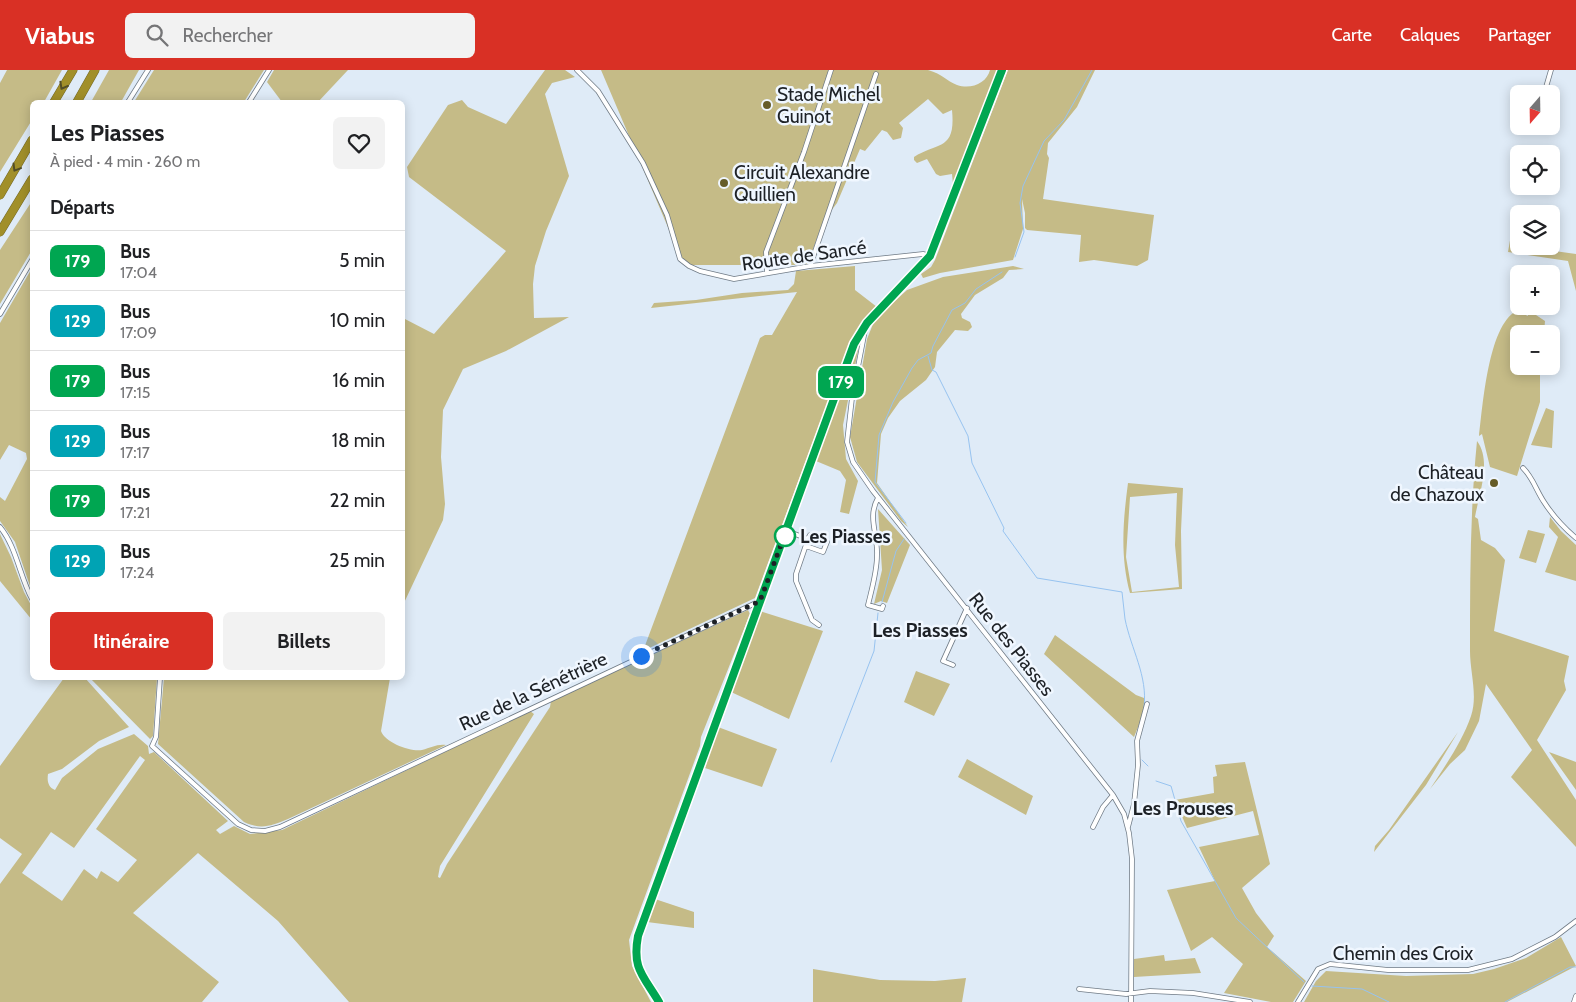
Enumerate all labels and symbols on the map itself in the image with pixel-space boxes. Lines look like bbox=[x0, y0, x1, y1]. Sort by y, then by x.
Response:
one-way arrow bbox=[60, 81, 70, 90]
place label: Stade Michel Guinot bbox=[777, 83, 881, 128]
north arrow bbox=[1510, 85, 1560, 135]
marker: Stade Michel Guinot bbox=[761, 99, 773, 111]
place label: Circuit Alexandre Quillien bbox=[734, 161, 870, 206]
one-way arrow bbox=[13, 162, 23, 171]
marker: Circuit Alexandre Quillien bbox=[718, 177, 730, 189]
street label: Route de Sancé bbox=[740, 235, 868, 276]
line badge: 179 bbox=[812, 366, 870, 398]
place label: Château de Chazoux bbox=[1390, 461, 1484, 506]
marker: Château de Chazoux bbox=[1488, 477, 1500, 489]
marker: Les Piasses bbox=[774, 525, 796, 547]
place label: Les Piasses bbox=[800, 525, 891, 548]
street label: Rue des Piasses bbox=[964, 588, 1059, 701]
district label: Les Piasses bbox=[872, 618, 968, 642]
your location bbox=[629, 644, 654, 669]
street label: Rue de la Sénétrière bbox=[456, 647, 611, 736]
district label: Les Prouses bbox=[1133, 796, 1233, 820]
street label: Chemin des Croix bbox=[1333, 942, 1473, 965]

